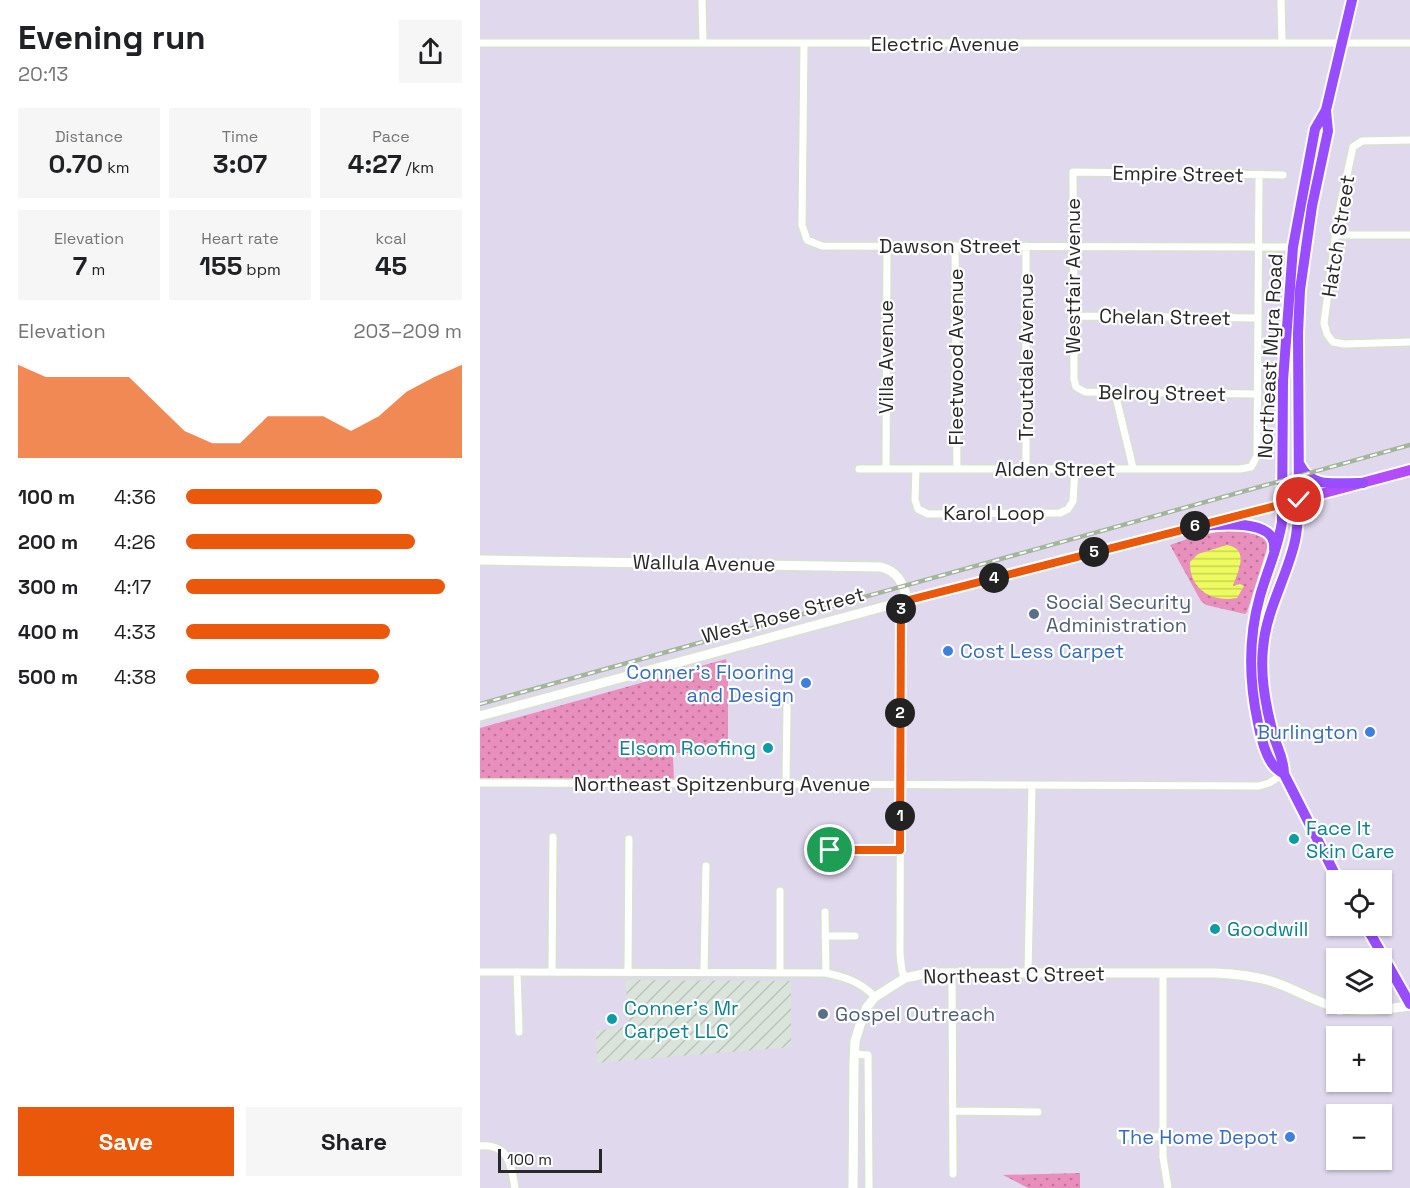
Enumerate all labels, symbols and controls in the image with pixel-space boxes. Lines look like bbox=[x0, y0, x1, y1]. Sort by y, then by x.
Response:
text: Evening run bbox=[18, 17, 206, 59]
button: share bbox=[399, 20, 462, 83]
street label: Electric Avenue bbox=[871, 31, 1019, 57]
text: 20:13 bbox=[18, 61, 68, 87]
text: Distance bbox=[55, 126, 123, 147]
text: Time bbox=[222, 126, 258, 147]
text: Pace bbox=[372, 126, 410, 147]
text: 0.70 bbox=[48, 147, 103, 181]
text: 3:07 bbox=[213, 147, 267, 181]
text: 4:27 bbox=[348, 147, 402, 181]
text: km bbox=[103, 157, 130, 178]
text: /km bbox=[402, 157, 434, 178]
street label: Empire Street bbox=[1112, 160, 1244, 188]
street label: Hatch Street bbox=[1316, 173, 1360, 299]
street label: Westfair Avenue bbox=[1060, 198, 1086, 354]
text: Elevation bbox=[54, 228, 124, 249]
text: Heart rate bbox=[201, 228, 279, 249]
text: kcal bbox=[376, 228, 406, 249]
street label: Dawson Street bbox=[879, 233, 1021, 259]
text: 7 bbox=[73, 249, 87, 283]
text: 155 bbox=[199, 249, 242, 283]
text: 45 bbox=[375, 249, 407, 283]
street label: Northeast Myra Road bbox=[1252, 253, 1288, 459]
text: m bbox=[87, 259, 105, 280]
text: bpm bbox=[242, 259, 281, 280]
street label: Fleetwood Avenue bbox=[943, 268, 969, 446]
street label: Troutdale Avenue bbox=[1013, 273, 1039, 441]
street label: Villa Avenue bbox=[873, 300, 899, 414]
street label: Chelan Street bbox=[1099, 303, 1231, 331]
text: Elevation bbox=[18, 318, 106, 344]
text: 203–209 m bbox=[353, 318, 462, 344]
street label: Belroy Street bbox=[1098, 379, 1226, 407]
street label: Alden Street bbox=[995, 456, 1115, 482]
pin bbox=[1273, 474, 1324, 525]
icon: check bbox=[1282, 483, 1315, 516]
text: 100 m bbox=[18, 484, 75, 510]
text: 4:36 bbox=[114, 484, 156, 510]
street label: Karol Loop bbox=[943, 500, 1045, 526]
pin: 6 bbox=[1180, 511, 1210, 541]
text: 6 bbox=[1190, 515, 1200, 536]
text: 200 m bbox=[18, 529, 78, 555]
text: 4:26 bbox=[114, 529, 156, 555]
pin: 5 bbox=[1079, 537, 1109, 567]
text: 5 bbox=[1089, 541, 1099, 562]
street label: Wallula Avenue bbox=[632, 549, 776, 577]
pin: 4 bbox=[979, 563, 1009, 593]
text: 4 bbox=[989, 567, 999, 588]
text: 300 m bbox=[18, 574, 78, 600]
text: 4:17 bbox=[114, 574, 151, 600]
street label: West Rose Street bbox=[699, 581, 867, 649]
place label: Social Security Administration bbox=[1046, 589, 1191, 638]
pin: 3 bbox=[886, 594, 916, 624]
text: 3 bbox=[896, 598, 906, 619]
marker: Social Security Administration bbox=[1027, 607, 1041, 621]
text: 400 m bbox=[18, 619, 79, 645]
text: 4:33 bbox=[114, 619, 156, 645]
place label: Cost Less Carpet bbox=[960, 638, 1124, 664]
marker: Cost Less Carpet bbox=[941, 644, 955, 658]
place label: Conner's Flooring and Design bbox=[626, 659, 794, 708]
text: 500 m bbox=[18, 664, 78, 690]
text: 4:38 bbox=[114, 664, 156, 690]
marker: Conner's Flooring and Design bbox=[799, 676, 813, 690]
pin: 2 bbox=[885, 698, 915, 728]
text: 2 bbox=[895, 702, 905, 723]
place label: Burlington bbox=[1257, 719, 1358, 745]
marker: Burlington bbox=[1363, 725, 1377, 739]
place label: Elsom Roofing bbox=[619, 735, 756, 761]
marker: Elsom Roofing bbox=[761, 741, 775, 755]
street label: Northeast Spitzenburg Avenue bbox=[574, 771, 870, 797]
pin: 1 bbox=[885, 801, 915, 831]
text: 1 bbox=[896, 805, 904, 826]
place label: Face It Skin Care bbox=[1306, 815, 1395, 864]
pin bbox=[804, 824, 855, 875]
marker: Face It Skin Care bbox=[1287, 832, 1301, 846]
icon: arrive bbox=[813, 833, 846, 866]
map controls bbox=[1326, 870, 1392, 1170]
button: locate bbox=[1326, 870, 1392, 936]
place label: Goodwill bbox=[1227, 916, 1309, 942]
marker: Goodwill bbox=[1208, 922, 1222, 936]
button: layers bbox=[1326, 948, 1392, 1014]
street label: Northeast C Street bbox=[923, 960, 1105, 990]
place label: Conner's Mr Carpet LLC bbox=[624, 995, 739, 1044]
place label: Gospel Outreach bbox=[835, 1001, 995, 1027]
marker: Gospel Outreach bbox=[816, 1007, 830, 1021]
marker: Conner's Mr Carpet LLC bbox=[605, 1012, 619, 1026]
button: + bbox=[1326, 1026, 1392, 1092]
button: − bbox=[1326, 1104, 1392, 1170]
button: Save bbox=[18, 1107, 234, 1176]
button: Share bbox=[246, 1107, 462, 1176]
place label: The Home Depot bbox=[1118, 1124, 1278, 1150]
marker: The Home Depot bbox=[1283, 1130, 1297, 1144]
scale bar bbox=[498, 1146, 602, 1174]
text: 100 m bbox=[507, 1149, 552, 1170]

